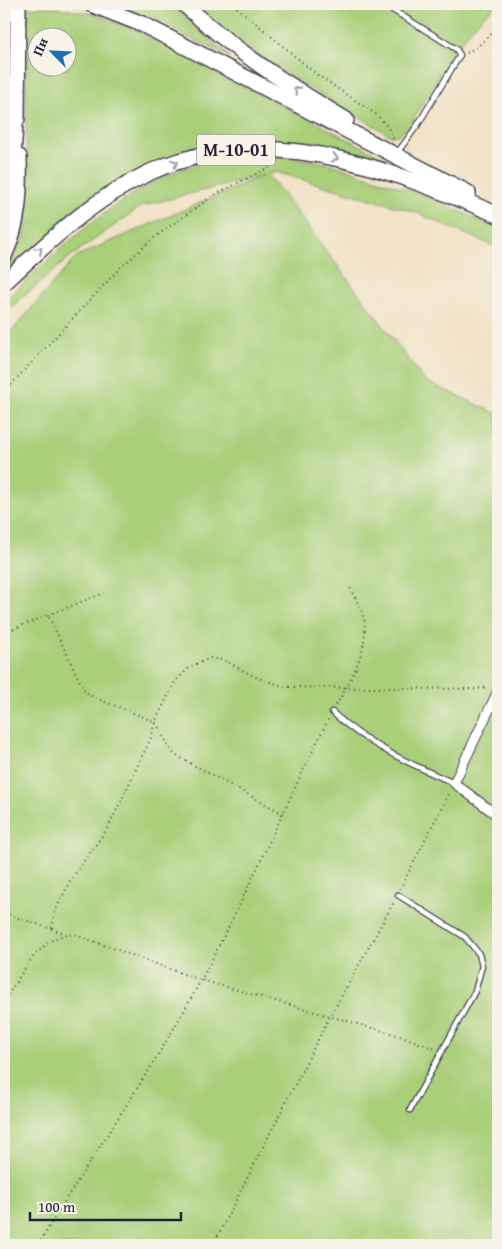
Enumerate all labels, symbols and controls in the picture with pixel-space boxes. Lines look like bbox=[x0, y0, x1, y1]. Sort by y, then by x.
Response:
north arrow bbox=[28, 28, 78, 78]
text: Пн bbox=[27, 34, 53, 59]
one-way arrow bbox=[293, 86, 302, 96]
road number: М-10-01 bbox=[197, 134, 275, 166]
one-way arrow bbox=[331, 152, 339, 162]
one-way arrow bbox=[171, 159, 179, 169]
one-way arrow bbox=[34, 247, 43, 256]
scale bar bbox=[30, 1189, 181, 1221]
text: 100 m bbox=[38, 1196, 76, 1217]

